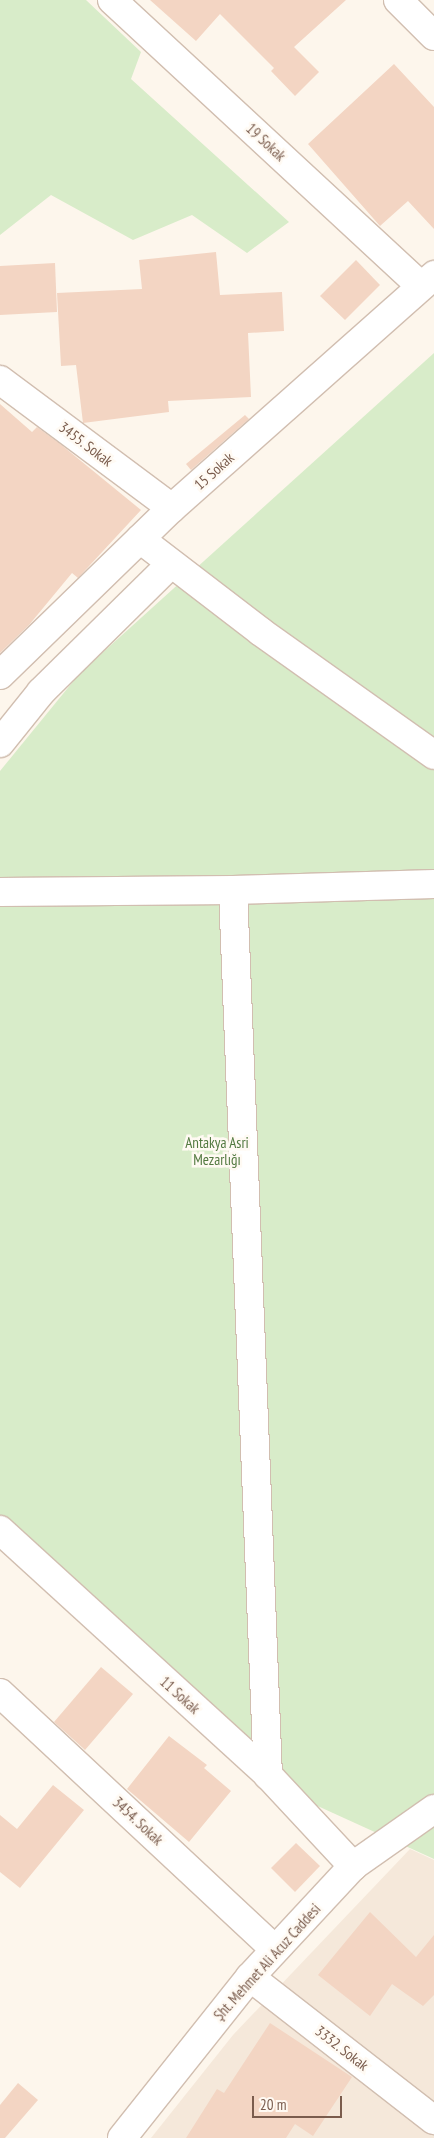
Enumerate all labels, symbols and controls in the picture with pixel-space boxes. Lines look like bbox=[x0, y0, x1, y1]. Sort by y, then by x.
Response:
street label: 19 Sokak bbox=[243, 119, 289, 165]
street label: 3455. Sokak bbox=[55, 418, 117, 470]
street label: 15 Sokak bbox=[190, 449, 238, 493]
park label: Antakya Asri Mezarlığı bbox=[185, 1133, 249, 1168]
street label: 11 Sokak bbox=[156, 1673, 204, 1717]
street label: 3454. Sokak bbox=[109, 1793, 167, 1849]
street label: Şht. Mehmet Ali Acuz Caddesi bbox=[209, 1899, 325, 2025]
street label: 3332. Sokak bbox=[311, 2021, 373, 2075]
scale bar bbox=[254, 2086, 344, 2118]
text: 20 m bbox=[260, 2095, 286, 2114]

